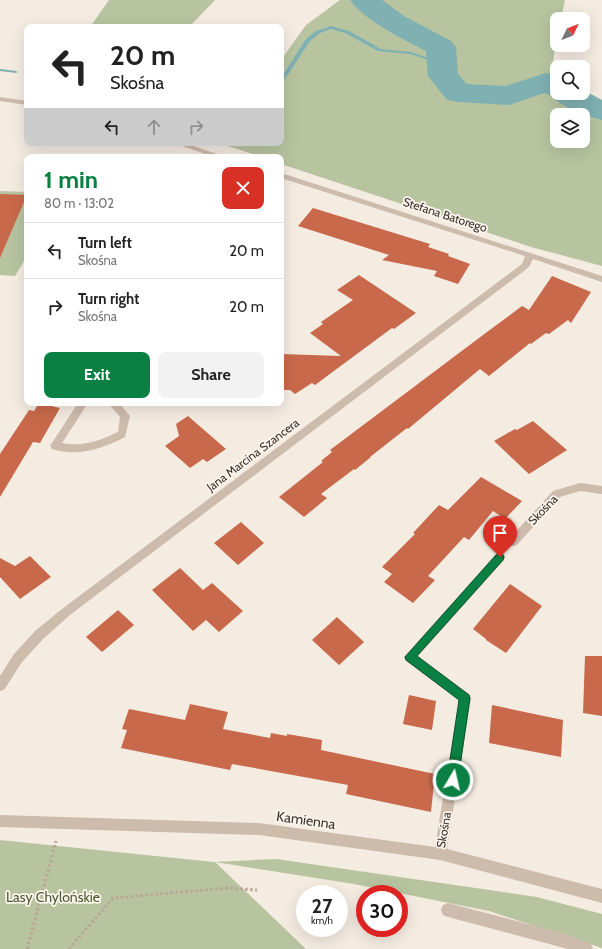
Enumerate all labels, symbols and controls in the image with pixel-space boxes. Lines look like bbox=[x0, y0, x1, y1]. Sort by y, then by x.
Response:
north arrow bbox=[550, 12, 590, 52]
map controls bbox=[550, 12, 590, 148]
text: 20 m bbox=[110, 38, 175, 72]
icon: left bbox=[44, 40, 96, 92]
button: search bbox=[550, 60, 590, 100]
text: Skośna bbox=[110, 72, 164, 94]
button: layers bbox=[550, 108, 590, 148]
icon: left bbox=[101, 116, 123, 138]
icon: ahead bbox=[143, 116, 165, 138]
icon: right bbox=[185, 116, 207, 138]
text: 1 min bbox=[44, 165, 98, 194]
button: close bbox=[222, 167, 264, 209]
street label: Stefana Batorego bbox=[401, 194, 489, 235]
text: 80 m · 13:02 bbox=[44, 195, 114, 211]
text: Turn left bbox=[78, 234, 132, 252]
icon: left bbox=[44, 240, 66, 262]
text: 20 m bbox=[229, 242, 264, 260]
text: Skośna bbox=[78, 252, 117, 268]
text: Turn right bbox=[78, 290, 139, 308]
icon: right bbox=[44, 296, 66, 318]
text: 20 m bbox=[229, 298, 264, 316]
text: Skośna bbox=[78, 308, 117, 324]
button: Exit bbox=[44, 352, 150, 398]
button: Share bbox=[158, 352, 264, 398]
street label: Jana Marcina Szancera bbox=[203, 415, 302, 495]
street label: Skośna bbox=[525, 491, 561, 528]
pin bbox=[483, 516, 517, 557]
icon: arrive bbox=[489, 522, 511, 544]
position arrow bbox=[432, 759, 474, 801]
street label: Kamienna bbox=[275, 807, 337, 833]
street label: Skośna bbox=[433, 811, 454, 849]
speed limit sign: 30 bbox=[356, 885, 408, 937]
park label: Lasy Chylońskie bbox=[6, 888, 100, 906]
text: 27 bbox=[312, 894, 332, 918]
text: km/h bbox=[311, 914, 333, 927]

